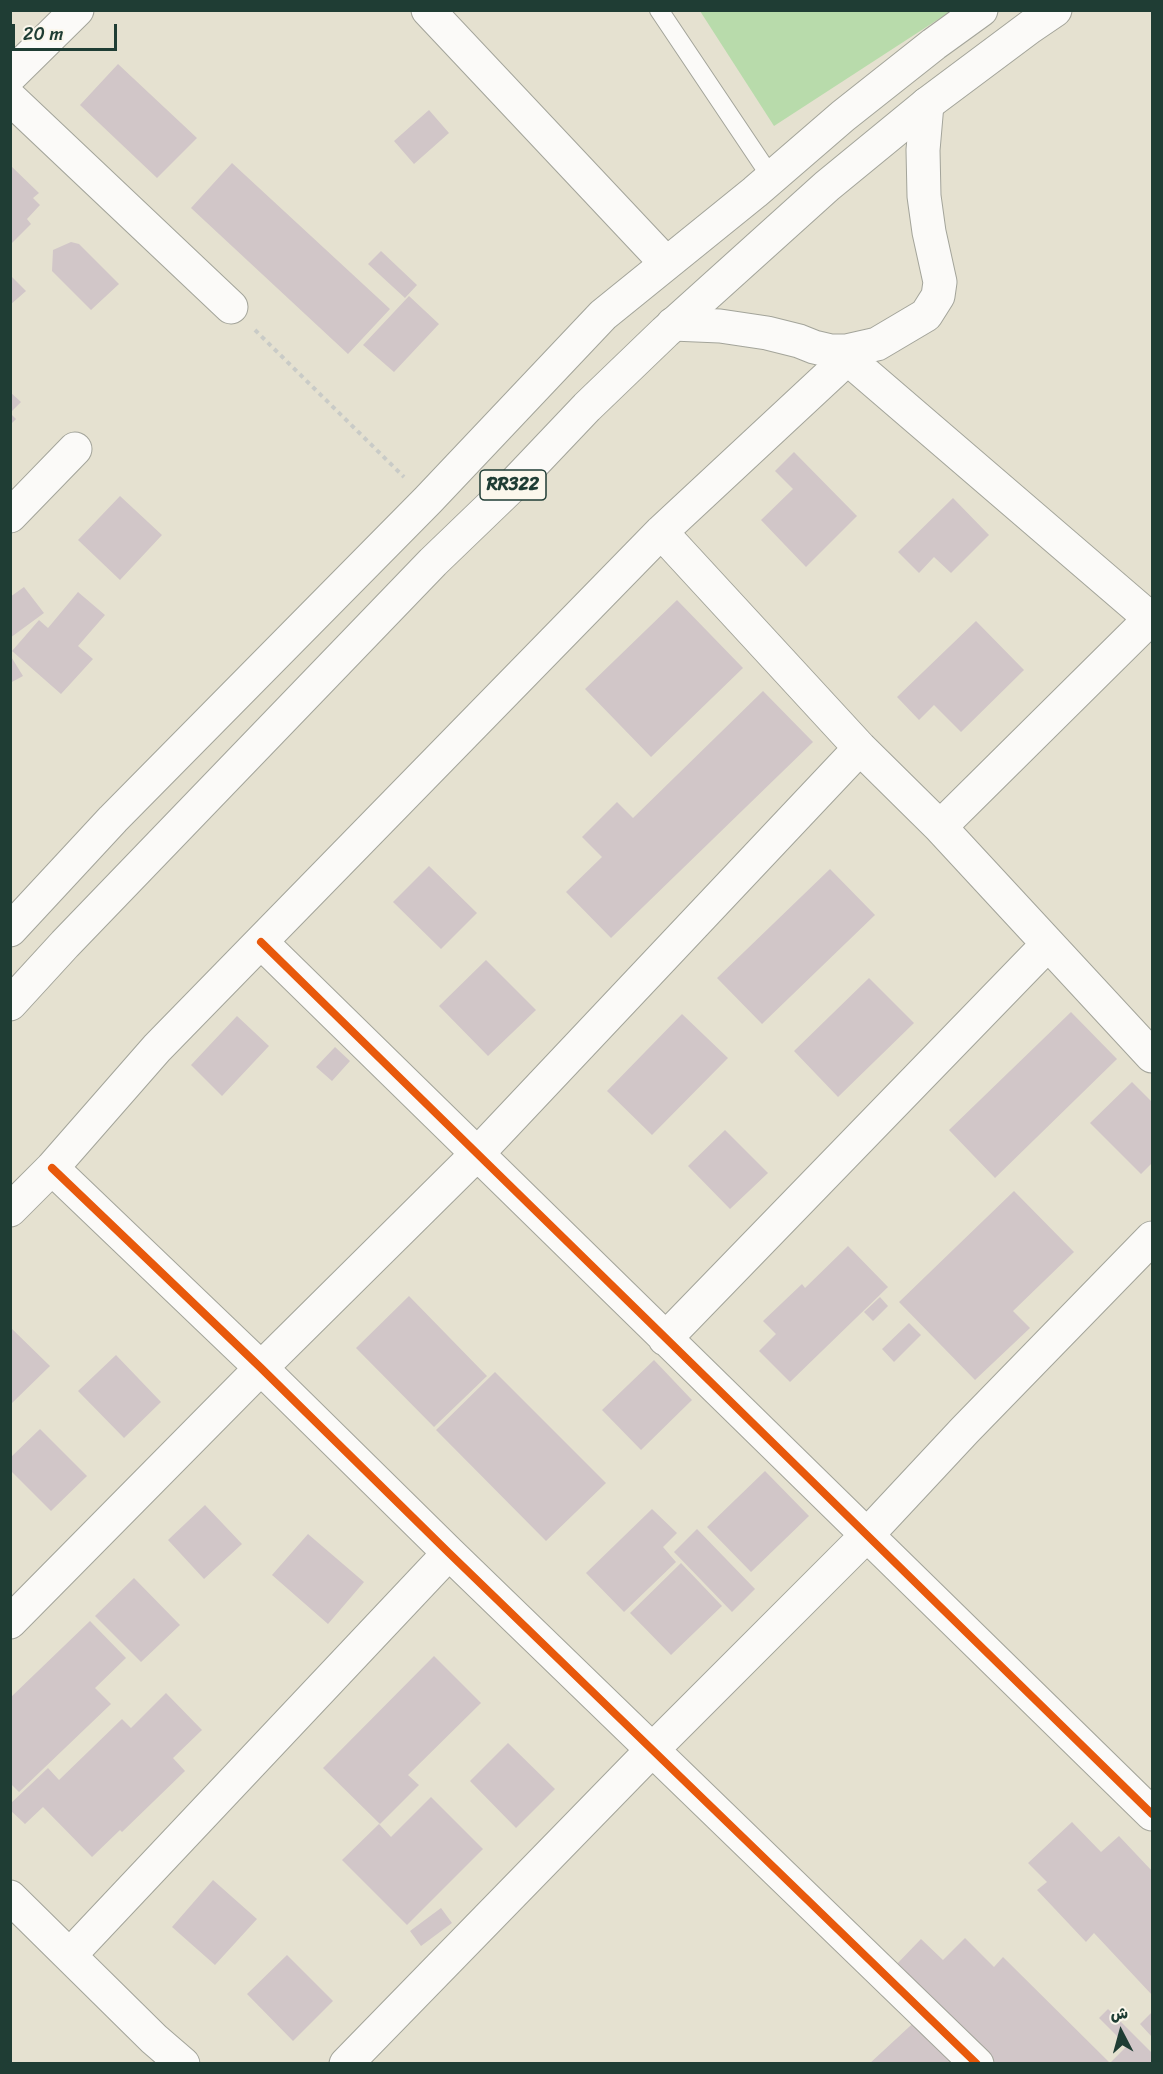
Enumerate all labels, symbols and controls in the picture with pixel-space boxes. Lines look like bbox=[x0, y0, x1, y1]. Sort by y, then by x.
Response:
scale bar bbox=[15, 12, 120, 50]
text: 20 m bbox=[23, 18, 63, 50]
road number: RR322 bbox=[480, 470, 546, 500]
text: ش bbox=[1109, 1998, 1129, 2029]
north arrow bbox=[1091, 2002, 1151, 2062]

